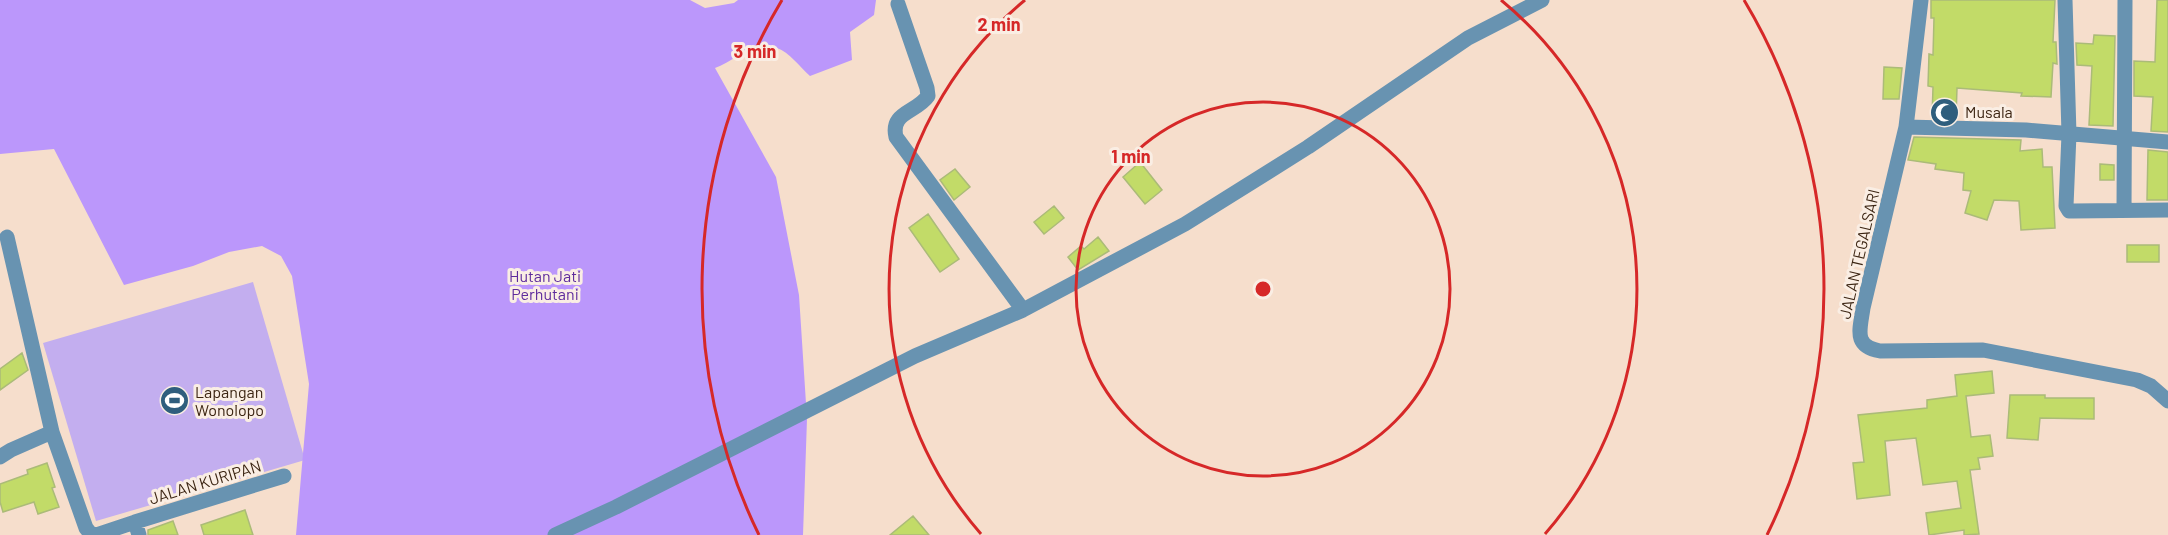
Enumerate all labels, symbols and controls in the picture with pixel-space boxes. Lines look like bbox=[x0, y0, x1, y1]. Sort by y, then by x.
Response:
text: 2 min bbox=[977, 13, 1021, 35]
text: 3 min bbox=[734, 40, 776, 62]
mosque icon: Musala bbox=[1928, 96, 1960, 128]
place label: Musala bbox=[1965, 102, 2013, 121]
text: 1 min bbox=[1111, 145, 1151, 167]
street label: JALAN TEGALSARI bbox=[1834, 187, 1883, 321]
park label: Hutan Jati Perhutani bbox=[509, 266, 581, 303]
centre of rings bbox=[1253, 279, 1273, 299]
place label: Lapangan Wonolopo bbox=[195, 382, 264, 419]
sports icon: Lapangan Wonolopo bbox=[158, 385, 190, 417]
street label: JALAN KURIPAN bbox=[147, 455, 263, 508]

